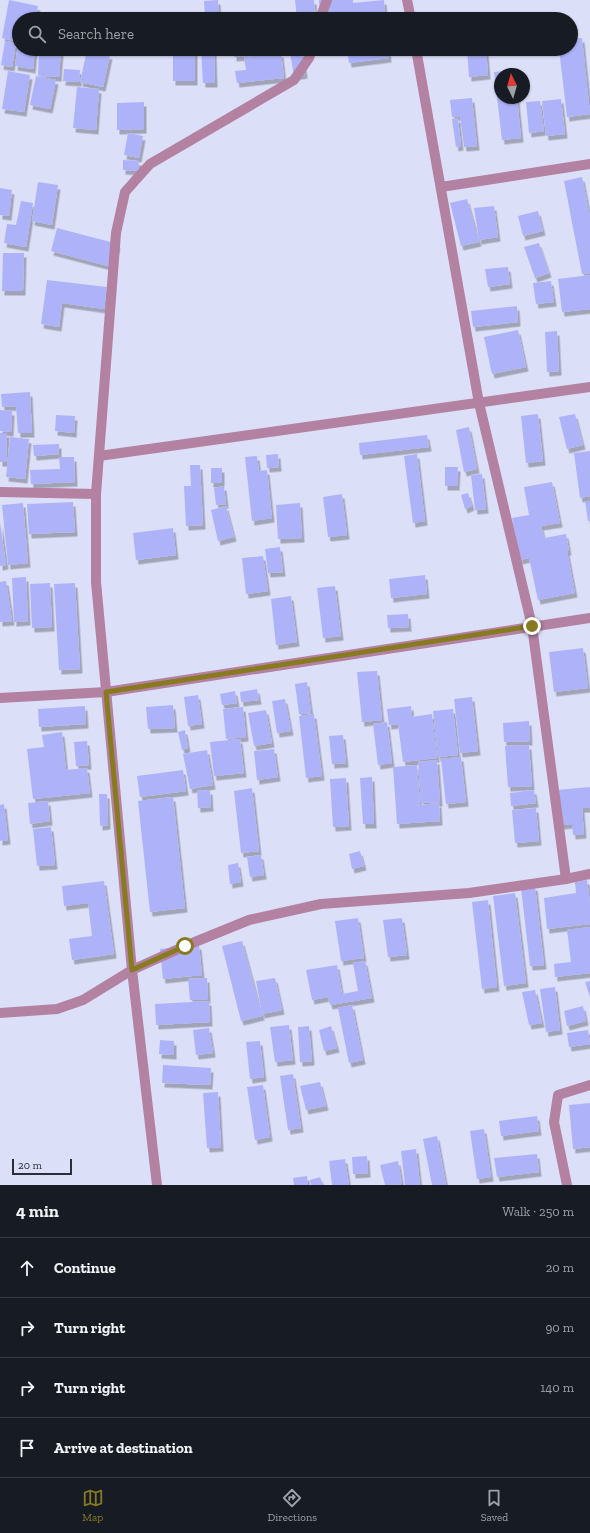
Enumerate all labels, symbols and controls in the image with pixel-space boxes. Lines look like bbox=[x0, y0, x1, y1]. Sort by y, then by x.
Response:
search box bbox=[12, 12, 578, 56]
icon: search bbox=[26, 23, 48, 45]
text: Search here bbox=[58, 25, 134, 43]
north arrow bbox=[494, 68, 530, 104]
route end bbox=[523, 617, 541, 635]
route start bbox=[176, 937, 194, 955]
scale bar bbox=[12, 1157, 72, 1176]
text: 20 m bbox=[18, 1159, 42, 1172]
text: 4 min bbox=[16, 1201, 59, 1221]
text: Walk · 250 m bbox=[502, 1204, 574, 1219]
icon: ahead bbox=[16, 1257, 38, 1279]
text: Continue bbox=[54, 1259, 116, 1277]
text: 20 m bbox=[546, 1260, 574, 1275]
icon: right bbox=[16, 1317, 38, 1339]
text: Turn right bbox=[54, 1319, 125, 1337]
text: 90 m bbox=[545, 1320, 574, 1335]
icon: right bbox=[16, 1377, 38, 1399]
text: Turn right bbox=[54, 1379, 125, 1397]
text: 140 m bbox=[540, 1380, 574, 1395]
icon: arrive bbox=[16, 1437, 38, 1459]
text: Arrive at destination bbox=[54, 1439, 193, 1457]
tab: Map bbox=[82, 1487, 104, 1524]
tab: Directions bbox=[267, 1487, 317, 1524]
tab: Saved bbox=[481, 1487, 508, 1524]

